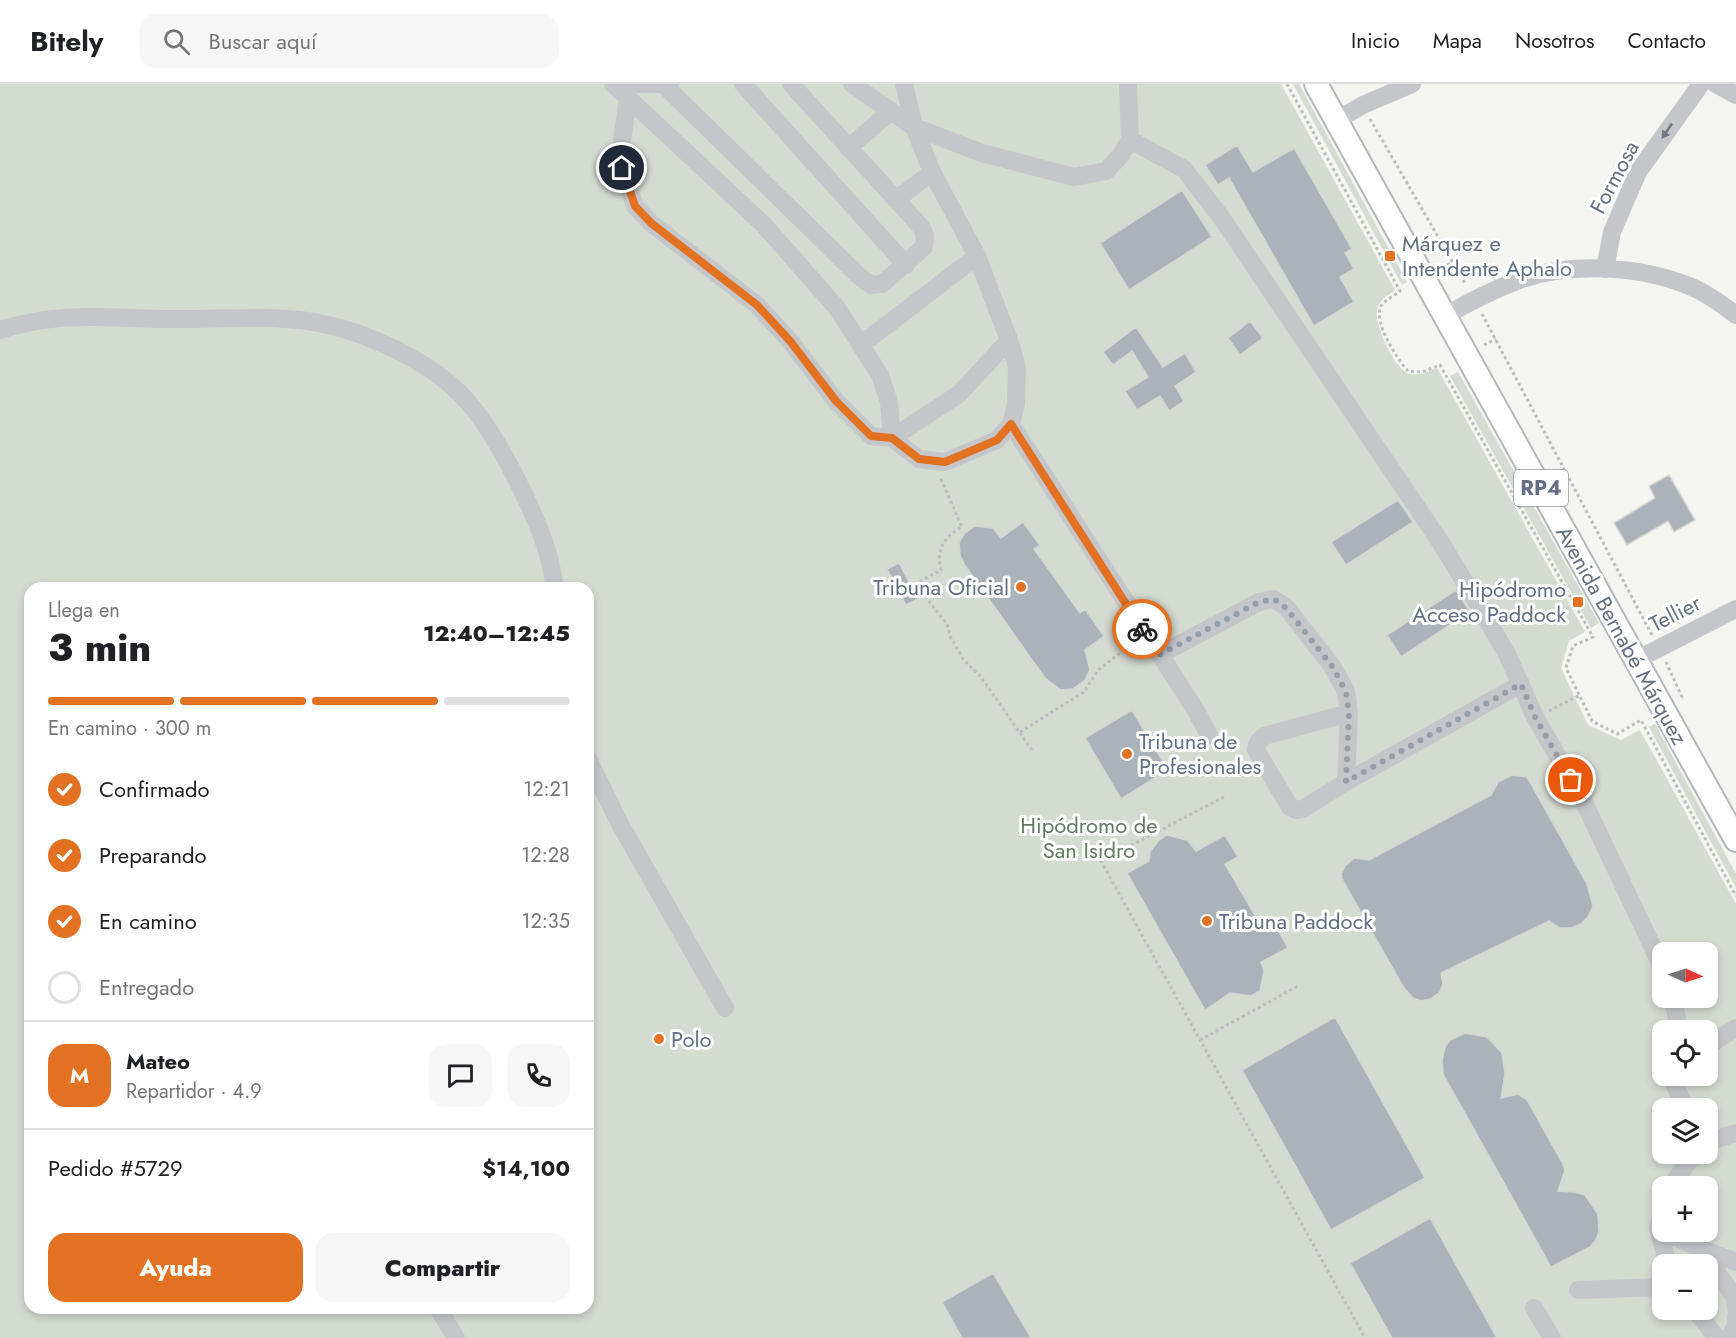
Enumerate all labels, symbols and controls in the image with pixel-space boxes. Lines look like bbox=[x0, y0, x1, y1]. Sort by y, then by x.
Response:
search box bbox=[139, 14, 559, 68]
text: Bitely bbox=[30, 21, 103, 62]
icon: search bbox=[160, 25, 193, 58]
text: Buscar aquí bbox=[208, 25, 317, 57]
text: Inicio bbox=[1351, 26, 1400, 56]
text: Mapa bbox=[1433, 26, 1482, 56]
text: Nosotros bbox=[1515, 26, 1594, 56]
text: Contacto bbox=[1627, 26, 1706, 56]
one-way arrow bbox=[1662, 123, 1673, 139]
street label: Formosa bbox=[1581, 135, 1647, 219]
pin bbox=[596, 142, 647, 193]
icon: home bbox=[605, 151, 638, 184]
place label: Márquez e Intendente Aphalo bbox=[1402, 227, 1572, 284]
marker: Márquez e Intendente Aphalo bbox=[1383, 249, 1397, 263]
road number: RP4 bbox=[1514, 470, 1568, 506]
street label: Avenida Bernabé Márquez bbox=[1548, 520, 1696, 750]
place label: Tribuna Oficial bbox=[873, 571, 1009, 603]
place label: Hipódromo Acceso Paddock bbox=[1412, 573, 1566, 630]
marker: Tribuna Oficial bbox=[1014, 580, 1028, 594]
street label: Tellier bbox=[1644, 586, 1707, 640]
marker: Hipódromo Acceso Paddock bbox=[1571, 595, 1585, 609]
text: Llega en bbox=[48, 596, 120, 625]
courier bbox=[1112, 599, 1172, 659]
icon: bike bbox=[1126, 613, 1159, 646]
text: 12:40–12:45 bbox=[423, 617, 570, 649]
text: 3 min bbox=[48, 619, 151, 676]
text: En camino · 300 m bbox=[48, 714, 211, 743]
place label: Tribuna de Profesionales bbox=[1139, 725, 1262, 782]
marker: Tribuna de Profesionales bbox=[1120, 747, 1134, 761]
pin bbox=[1545, 754, 1596, 805]
icon: bag bbox=[1554, 763, 1587, 796]
icon: check bbox=[48, 773, 81, 806]
text: Confirmado bbox=[99, 773, 209, 805]
text: 12:21 bbox=[523, 775, 570, 804]
park label: Hipódromo de San Isidro bbox=[1020, 809, 1158, 866]
icon: check bbox=[48, 839, 81, 872]
text: Preparando bbox=[99, 839, 207, 871]
text: 12:28 bbox=[521, 841, 570, 870]
icon: check bbox=[48, 905, 81, 938]
text: En camino bbox=[99, 905, 197, 937]
place label: Tribuna Paddock bbox=[1219, 905, 1373, 937]
text: 12:35 bbox=[521, 907, 570, 936]
marker: Tribuna Paddock bbox=[1200, 914, 1214, 928]
north arrow bbox=[1652, 942, 1718, 1008]
map controls bbox=[1652, 942, 1718, 1320]
text: Entregado bbox=[99, 971, 194, 1003]
button: locate bbox=[1652, 1020, 1718, 1086]
place label: Polo bbox=[671, 1023, 711, 1055]
marker: Polo bbox=[652, 1032, 666, 1046]
button: chat bbox=[429, 1044, 492, 1107]
button: phone bbox=[507, 1044, 570, 1107]
text: Mateo bbox=[126, 1045, 190, 1077]
text: M bbox=[70, 1059, 89, 1091]
text: Repartidor · 4.9 bbox=[126, 1077, 262, 1106]
button: layers bbox=[1652, 1098, 1718, 1164]
text: Pedido #5729 bbox=[48, 1152, 183, 1184]
text: $14,100 bbox=[482, 1152, 570, 1184]
button: + bbox=[1652, 1176, 1718, 1242]
button: Ayuda bbox=[48, 1233, 303, 1302]
button: Compartir bbox=[315, 1233, 570, 1302]
button: − bbox=[1652, 1254, 1718, 1320]

